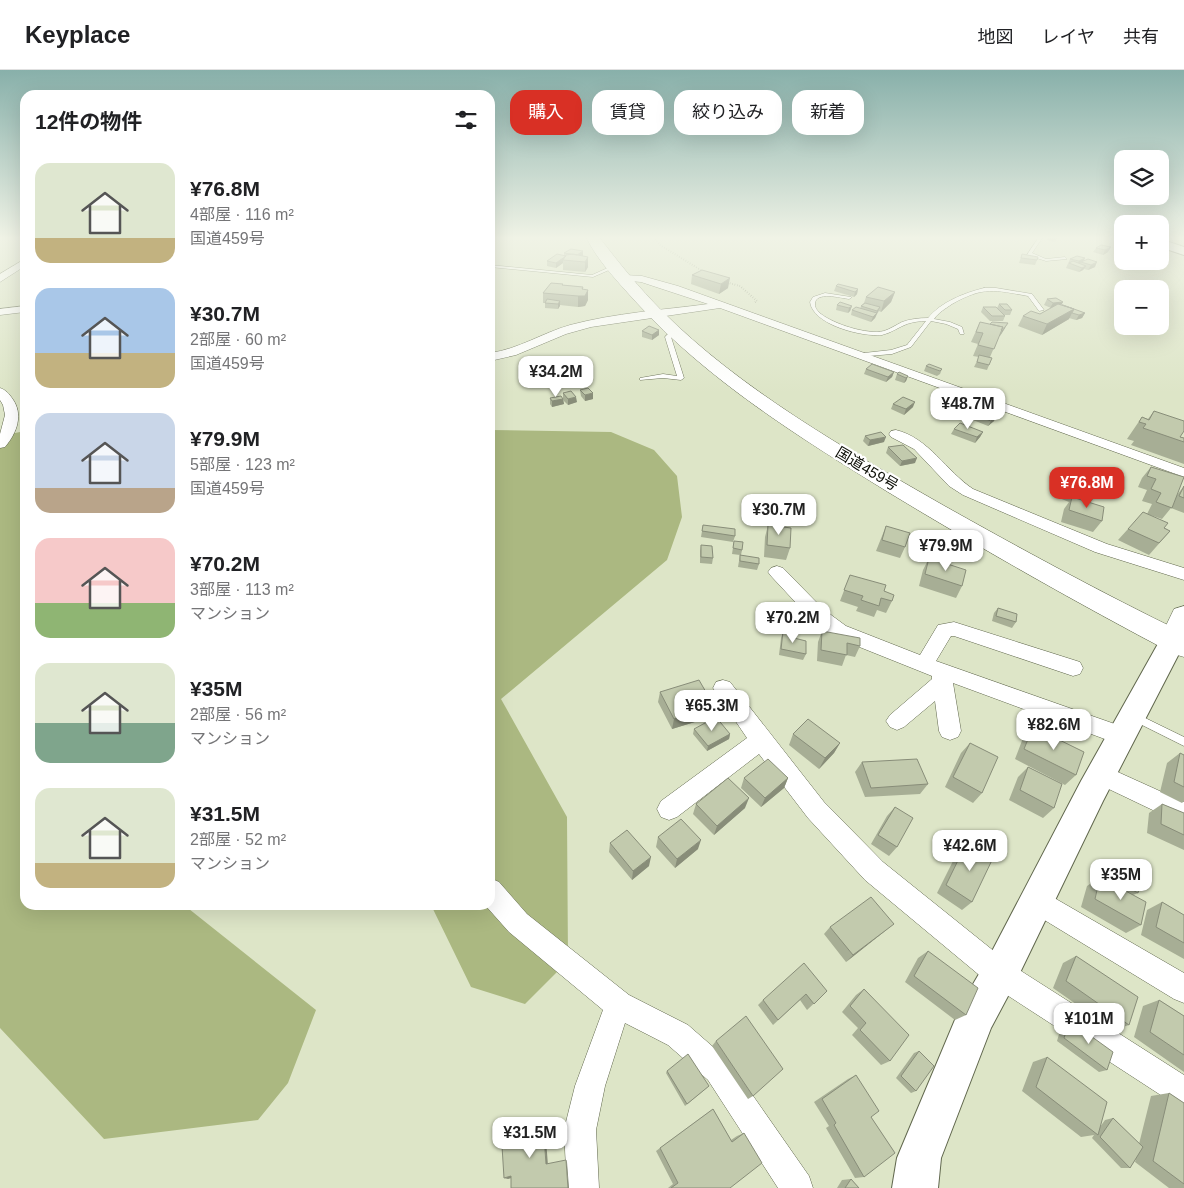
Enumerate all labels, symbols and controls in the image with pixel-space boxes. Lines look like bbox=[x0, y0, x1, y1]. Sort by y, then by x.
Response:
text: Keyplace bbox=[25, 21, 130, 48]
text: 地図 bbox=[978, 27, 1014, 47]
text: レイヤ bbox=[1042, 27, 1095, 47]
text: 共有 bbox=[1123, 27, 1159, 47]
chip: 購入 bbox=[510, 90, 582, 135]
chip: 賃貸 bbox=[592, 90, 664, 135]
chip: 絞り込み bbox=[674, 90, 782, 135]
chip: 新着 bbox=[792, 90, 864, 135]
icon: filters bbox=[452, 106, 480, 134]
text: 12件の物件 bbox=[35, 110, 142, 133]
map controls bbox=[1114, 150, 1169, 335]
button: layers bbox=[1114, 150, 1169, 205]
text: ¥76.8M bbox=[190, 177, 260, 200]
icon: home bbox=[75, 183, 135, 243]
text: 4部屋 · 116 m² bbox=[190, 206, 294, 223]
button: + bbox=[1114, 215, 1169, 270]
text: 国道459号 bbox=[190, 230, 265, 247]
button: − bbox=[1114, 280, 1169, 335]
text: ¥30.7M bbox=[190, 302, 260, 325]
icon: home bbox=[75, 308, 135, 368]
text: 2部屋 · 60 m² bbox=[190, 331, 286, 348]
text: 国道459号 bbox=[190, 355, 265, 372]
pin: ¥34.2M bbox=[515, 356, 597, 398]
text: ¥34.2M bbox=[529, 363, 583, 380]
pin: ¥48.7M bbox=[927, 388, 1009, 430]
text: ¥48.7M bbox=[941, 395, 995, 412]
text: ¥79.9M bbox=[190, 427, 260, 450]
icon: home bbox=[75, 433, 135, 493]
street label: 国道459号 bbox=[833, 443, 902, 494]
text: 5部屋 · 123 m² bbox=[190, 456, 295, 473]
pin: ¥76.8M bbox=[1046, 466, 1128, 509]
text: ¥76.8M bbox=[1060, 474, 1114, 491]
text: 国道459号 bbox=[190, 480, 265, 497]
pin: ¥30.7M bbox=[738, 494, 820, 536]
text: ¥30.7M bbox=[752, 501, 806, 518]
pin: ¥79.9M bbox=[905, 530, 987, 572]
text: ¥79.9M bbox=[919, 537, 973, 554]
text: ¥70.2M bbox=[190, 552, 260, 575]
icon: home bbox=[75, 558, 135, 618]
text: 3部屋 · 113 m² bbox=[190, 581, 294, 598]
pin: ¥70.2M bbox=[752, 602, 834, 644]
text: マンション bbox=[190, 605, 270, 622]
text: ¥70.2M bbox=[766, 609, 820, 626]
text: ¥35M bbox=[190, 677, 243, 700]
icon: home bbox=[75, 683, 135, 743]
pin: ¥65.3M bbox=[671, 690, 753, 732]
text: ¥65.3M bbox=[685, 697, 739, 714]
text: 2部屋 · 56 m² bbox=[190, 706, 286, 723]
pin: ¥82.6M bbox=[1013, 708, 1095, 751]
text: ¥82.6M bbox=[1027, 716, 1081, 733]
text: マンション bbox=[190, 730, 270, 747]
text: ¥31.5M bbox=[190, 802, 260, 825]
icon: home bbox=[75, 808, 135, 868]
pin: ¥42.6M bbox=[929, 830, 1011, 872]
text: 2部屋 · 52 m² bbox=[190, 831, 286, 848]
text: ¥42.6M bbox=[943, 837, 997, 854]
text: マンション bbox=[190, 855, 270, 872]
pin: ¥35M bbox=[1091, 858, 1151, 901]
text: ¥35M bbox=[1101, 866, 1141, 883]
pin: ¥101M bbox=[1054, 1002, 1124, 1045]
text: ¥101M bbox=[1065, 1010, 1113, 1027]
pin: ¥31.5M bbox=[489, 1116, 571, 1159]
text: ¥31.5M bbox=[503, 1124, 557, 1141]

